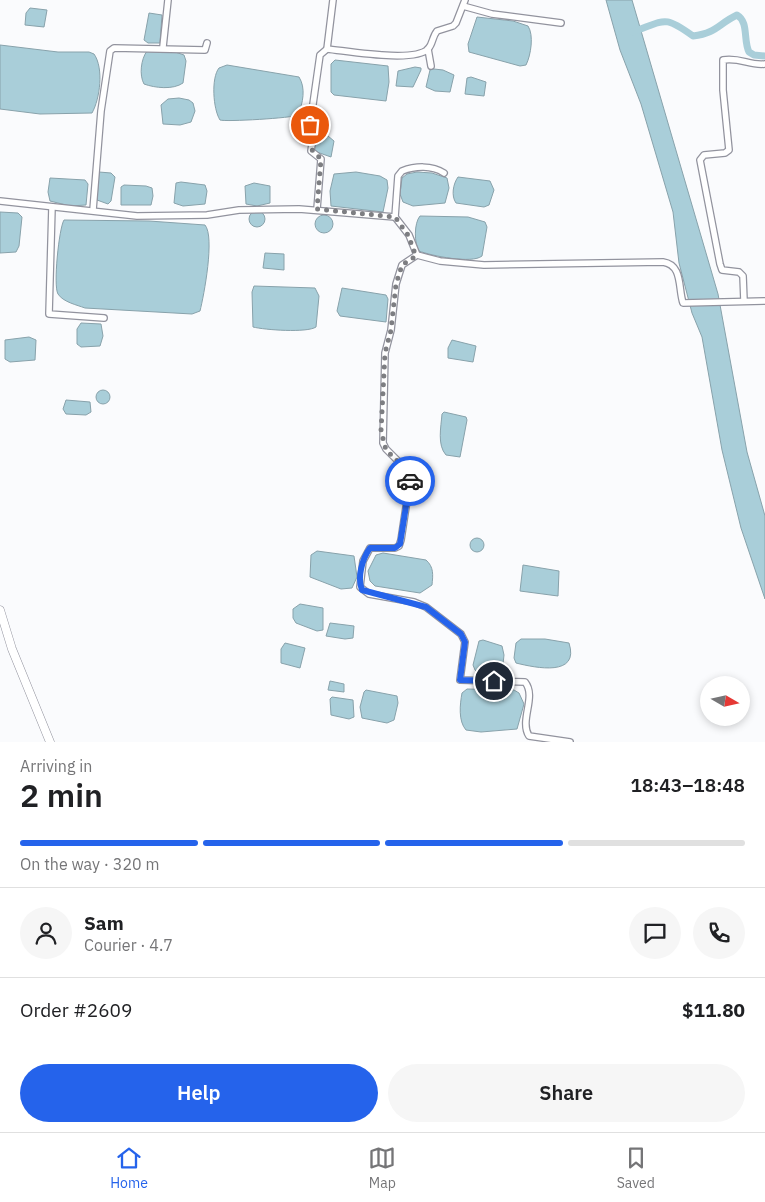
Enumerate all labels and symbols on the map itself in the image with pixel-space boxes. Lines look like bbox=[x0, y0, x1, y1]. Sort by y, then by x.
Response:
pin bbox=[289, 104, 331, 146]
courier bbox=[385, 456, 435, 506]
pin bbox=[473, 660, 515, 702]
north arrow bbox=[700, 676, 750, 726]

